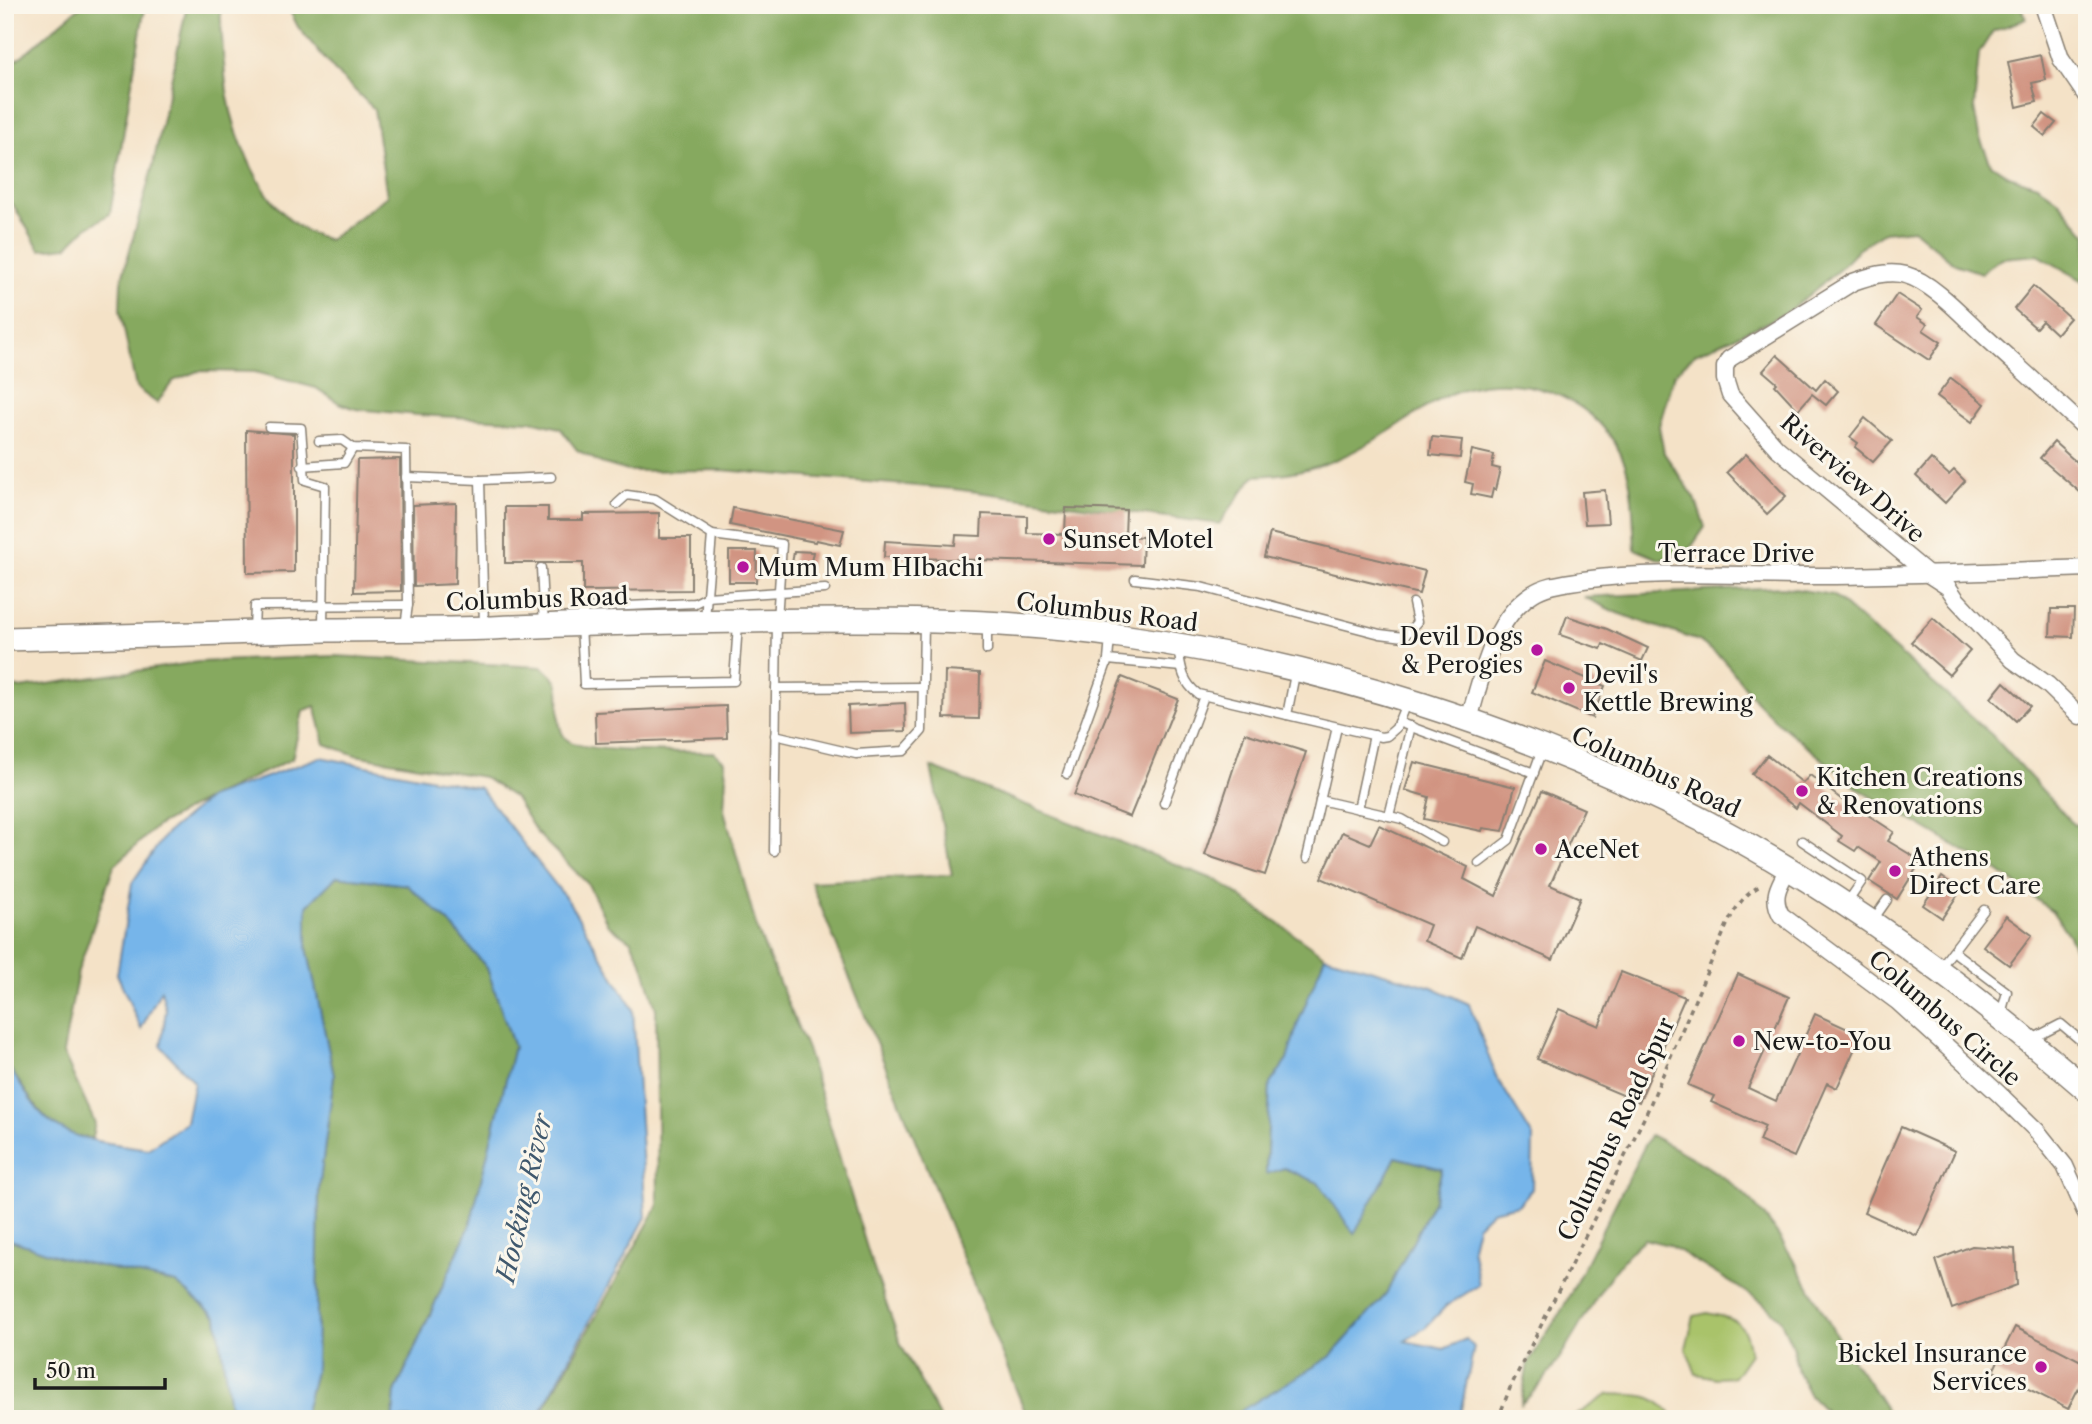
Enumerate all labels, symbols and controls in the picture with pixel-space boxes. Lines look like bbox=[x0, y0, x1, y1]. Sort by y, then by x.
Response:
street label: Riverview Drive bbox=[1775, 407, 1931, 549]
place label: Sunset Motel bbox=[1063, 525, 1213, 554]
marker: Sunset Motel bbox=[1041, 531, 1057, 547]
street label: Terrace Drive bbox=[1658, 539, 1814, 568]
place label: Mum Mum HIbachi bbox=[757, 553, 983, 582]
marker: Mum Mum HIbachi bbox=[735, 559, 751, 575]
street label: Columbus Road bbox=[445, 581, 629, 617]
street label: Columbus Road bbox=[1014, 586, 1200, 638]
place label: Devil Dogs & Perogies bbox=[1399, 622, 1523, 679]
marker: Devil Dogs & Perogies bbox=[1529, 642, 1545, 658]
place label: Devil's Kettle Brewing bbox=[1583, 660, 1753, 717]
marker: Devil's Kettle Brewing bbox=[1561, 680, 1577, 696]
street label: Columbus Road bbox=[1567, 720, 1745, 824]
place label: Kitchen Creations & Renovations bbox=[1816, 763, 2023, 820]
marker: Kitchen Creations & Renovations bbox=[1794, 783, 1810, 799]
place label: AceNet bbox=[1554, 835, 1640, 864]
marker: AceNet bbox=[1533, 841, 1549, 857]
place label: Athens Direct Care bbox=[1908, 843, 2041, 900]
marker: Athens Direct Care bbox=[1887, 863, 1903, 879]
street label: Columbus Circle bbox=[1863, 944, 2027, 1092]
street label: Columbus Road Spur bbox=[1551, 1013, 1681, 1245]
place label: New-to-You bbox=[1753, 1027, 1892, 1056]
marker: New-to-You bbox=[1731, 1033, 1747, 1049]
water label: Hocking River bbox=[489, 1109, 559, 1287]
place label: Bickel Insurance Services bbox=[1837, 1339, 2027, 1396]
scale bar bbox=[35, 1347, 164, 1391]
text: 50 m bbox=[46, 1358, 96, 1383]
marker: Bickel Insurance Services bbox=[2033, 1359, 2049, 1375]

